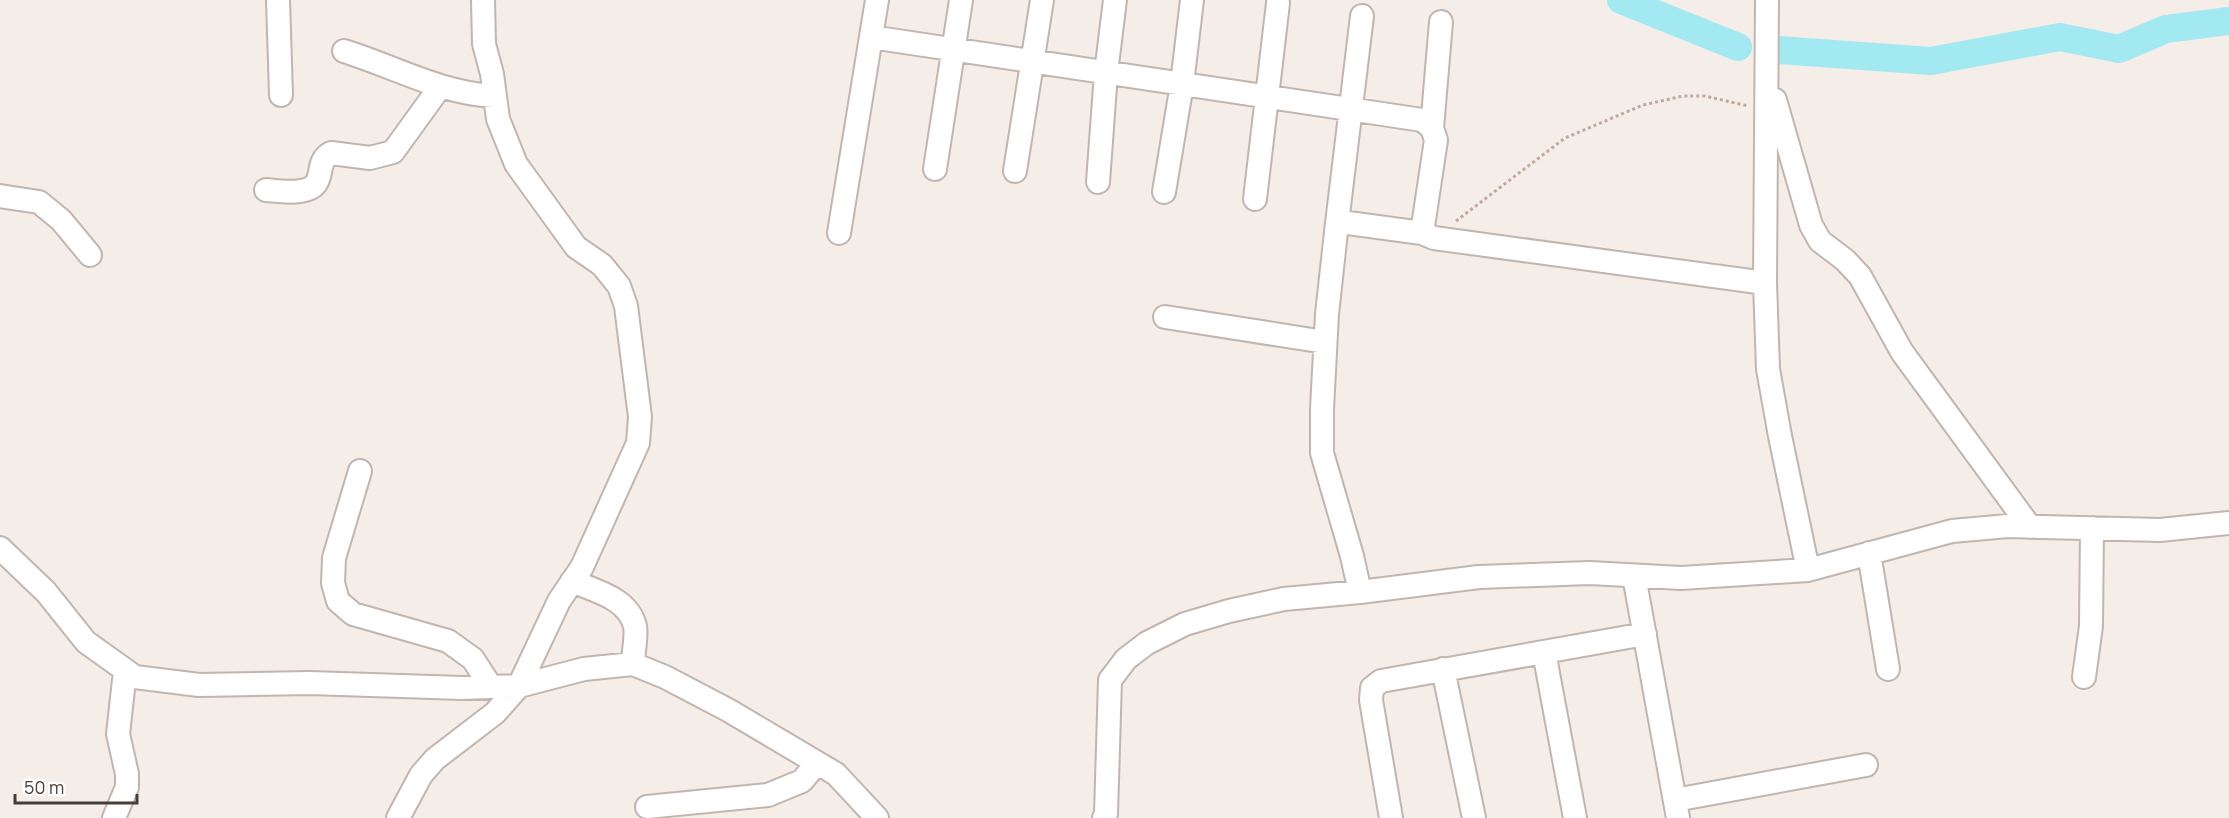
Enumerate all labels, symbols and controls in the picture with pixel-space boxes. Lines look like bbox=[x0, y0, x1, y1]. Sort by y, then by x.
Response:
scale bar bbox=[15, 767, 136, 805]
text: 50 m bbox=[24, 775, 64, 799]

